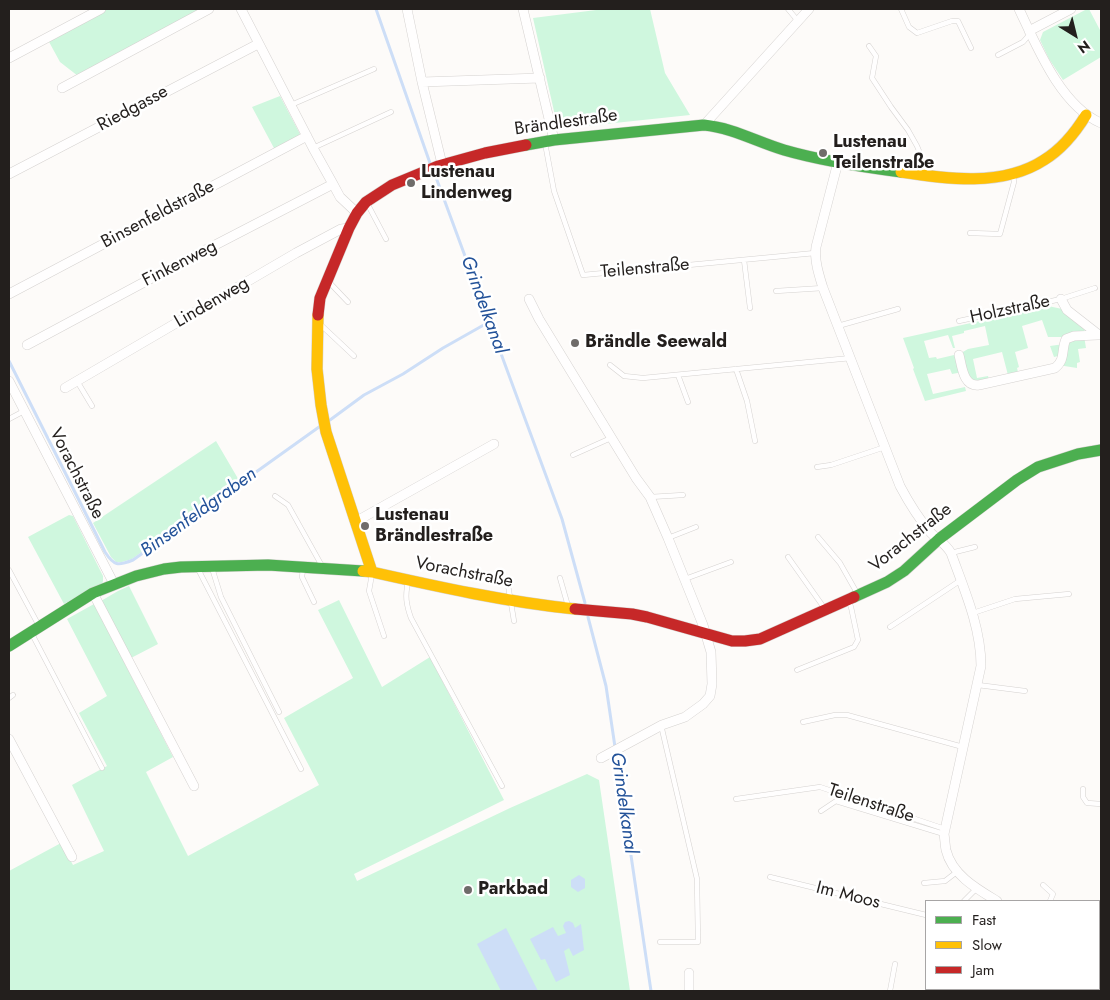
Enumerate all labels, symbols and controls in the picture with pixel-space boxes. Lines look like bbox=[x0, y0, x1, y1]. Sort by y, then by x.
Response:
north arrow bbox=[1050, 10, 1100, 60]
text: N bbox=[1073, 36, 1094, 58]
street label: Riedgasse bbox=[94, 81, 172, 137]
street label: Brändlestraße bbox=[513, 105, 619, 141]
place label: Lustenau Teilenstraße bbox=[833, 132, 934, 174]
marker: Lustenau Teilenstraße bbox=[817, 147, 829, 159]
place label: Lustenau Lindenweg bbox=[421, 162, 512, 204]
street label: Binsenfeldstraße bbox=[98, 176, 218, 254]
marker: Lustenau Lindenweg bbox=[405, 177, 417, 189]
street label: Finkenweg bbox=[139, 236, 221, 292]
water label: Grindelkanal bbox=[455, 253, 511, 357]
street label: Teilenstraße bbox=[600, 254, 690, 284]
street label: Lindenweg bbox=[171, 273, 253, 333]
street label: Holzstraße bbox=[968, 291, 1052, 329]
place label: Brändle Seewald bbox=[585, 332, 727, 354]
marker: Brändle Seewald bbox=[569, 337, 581, 349]
street label: Vorachstraße bbox=[44, 425, 108, 523]
water label: Binsenfeldgraben bbox=[137, 463, 261, 563]
street label: Vorachstraße bbox=[865, 499, 957, 577]
place label: Lustenau Brändlestraße bbox=[375, 505, 493, 548]
marker: Lustenau Brändlestraße bbox=[359, 520, 371, 532]
street label: Vorachstraße bbox=[413, 553, 515, 593]
water label: Grindelkanal bbox=[605, 751, 641, 855]
street label: Teilenstraße bbox=[825, 780, 917, 828]
street label: Im Moos bbox=[814, 878, 882, 914]
place label: Parkbad bbox=[478, 879, 548, 901]
marker: Parkbad bbox=[462, 884, 474, 896]
legend bbox=[925, 900, 1100, 990]
text: Fast bbox=[972, 909, 996, 931]
text: Slow bbox=[972, 934, 1002, 956]
text: Jam bbox=[972, 959, 995, 981]

